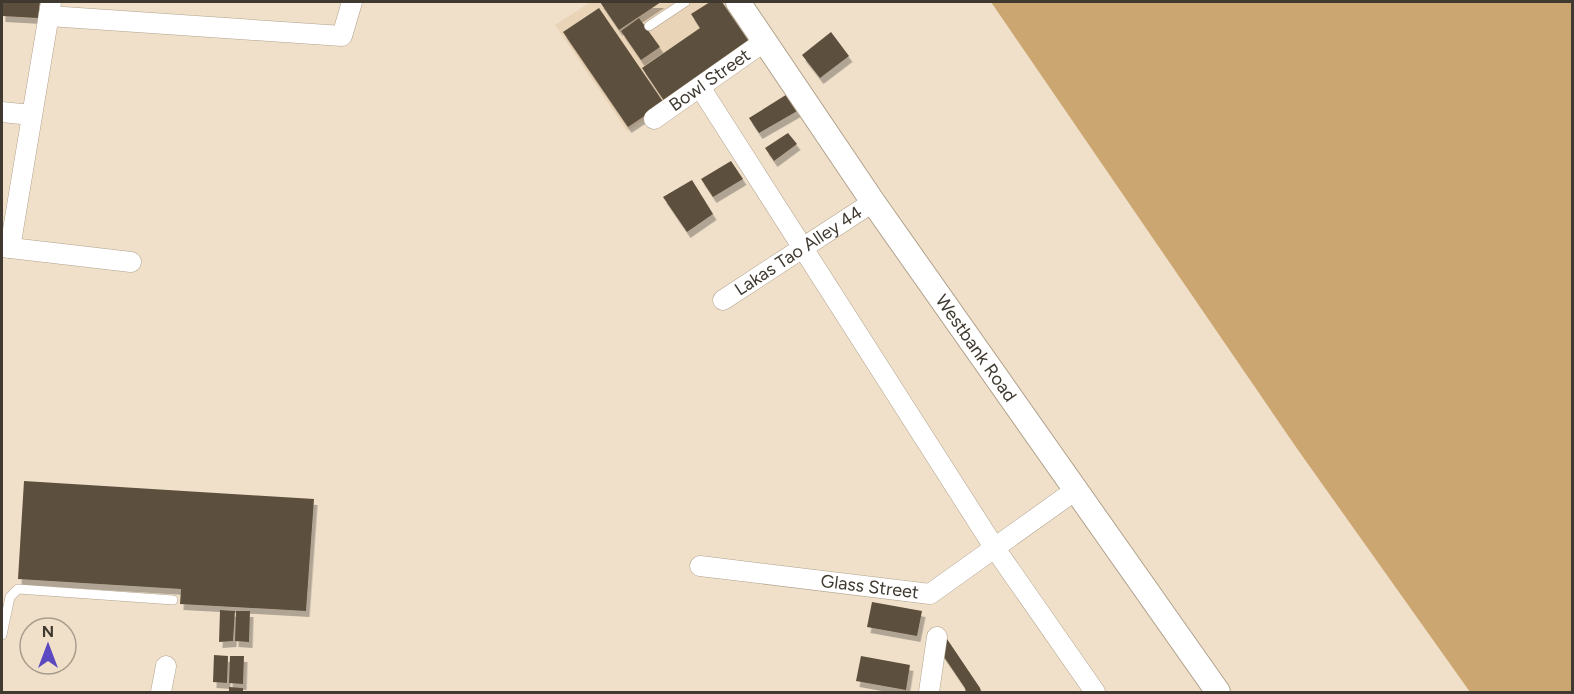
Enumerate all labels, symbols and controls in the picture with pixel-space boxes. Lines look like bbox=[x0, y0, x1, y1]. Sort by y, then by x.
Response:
street label: Bowl Street bbox=[665, 44, 755, 116]
street label: Lakas Tao Alley 44 bbox=[730, 201, 866, 300]
street label: Westbank Road bbox=[931, 290, 1021, 406]
street label: Glass Street bbox=[820, 570, 920, 604]
north arrow bbox=[18, 616, 78, 676]
text: N bbox=[42, 622, 54, 641]

